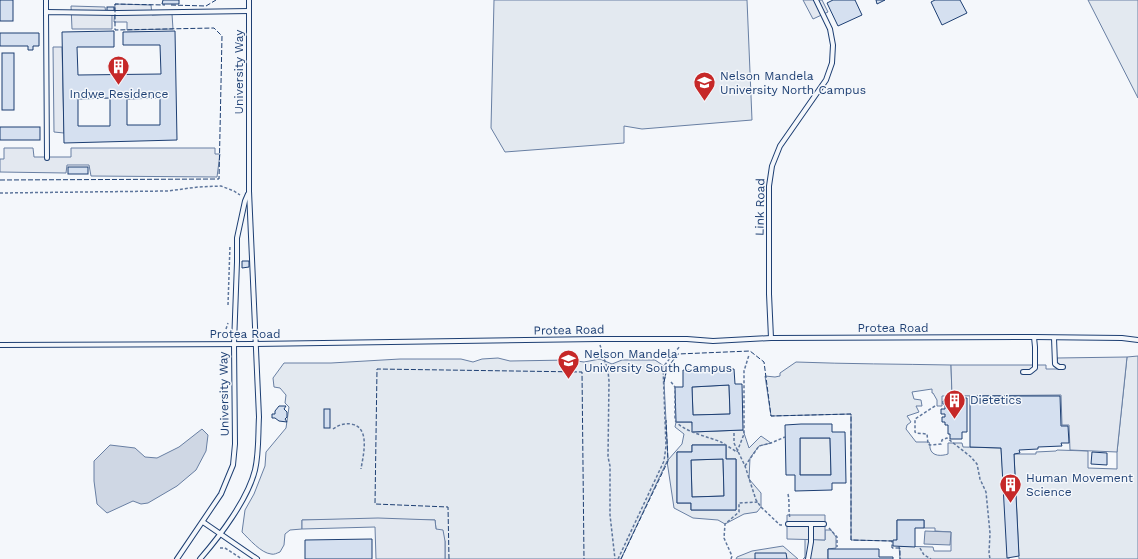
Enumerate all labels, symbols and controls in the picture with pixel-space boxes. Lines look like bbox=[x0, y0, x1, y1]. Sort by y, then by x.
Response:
street label: University Way bbox=[232, 29, 246, 114]
building icon: Indwe Residence bbox=[106, 54, 132, 87]
place label: Nelson Mandela University North Campus bbox=[720, 69, 866, 97]
school or university icon: Nelson Mandela University North Campus bbox=[691, 70, 717, 103]
place label: Indwe Residence bbox=[69, 87, 169, 101]
street label: Link Road bbox=[752, 178, 768, 236]
street label: Protea Road bbox=[858, 321, 928, 335]
street label: Protea Road bbox=[533, 322, 605, 338]
street label: Protea Road bbox=[210, 327, 280, 341]
place label: Nelson Mandela University South Campus bbox=[584, 347, 732, 375]
school or university icon: Nelson Mandela University South Campus bbox=[556, 348, 582, 381]
street label: University Way bbox=[216, 351, 232, 437]
building icon: Dietetics bbox=[942, 387, 968, 420]
place label: Dietetics bbox=[970, 393, 1022, 407]
place label: Human Movement Science bbox=[1026, 471, 1133, 499]
building icon: Human Movement Science bbox=[997, 472, 1023, 505]

